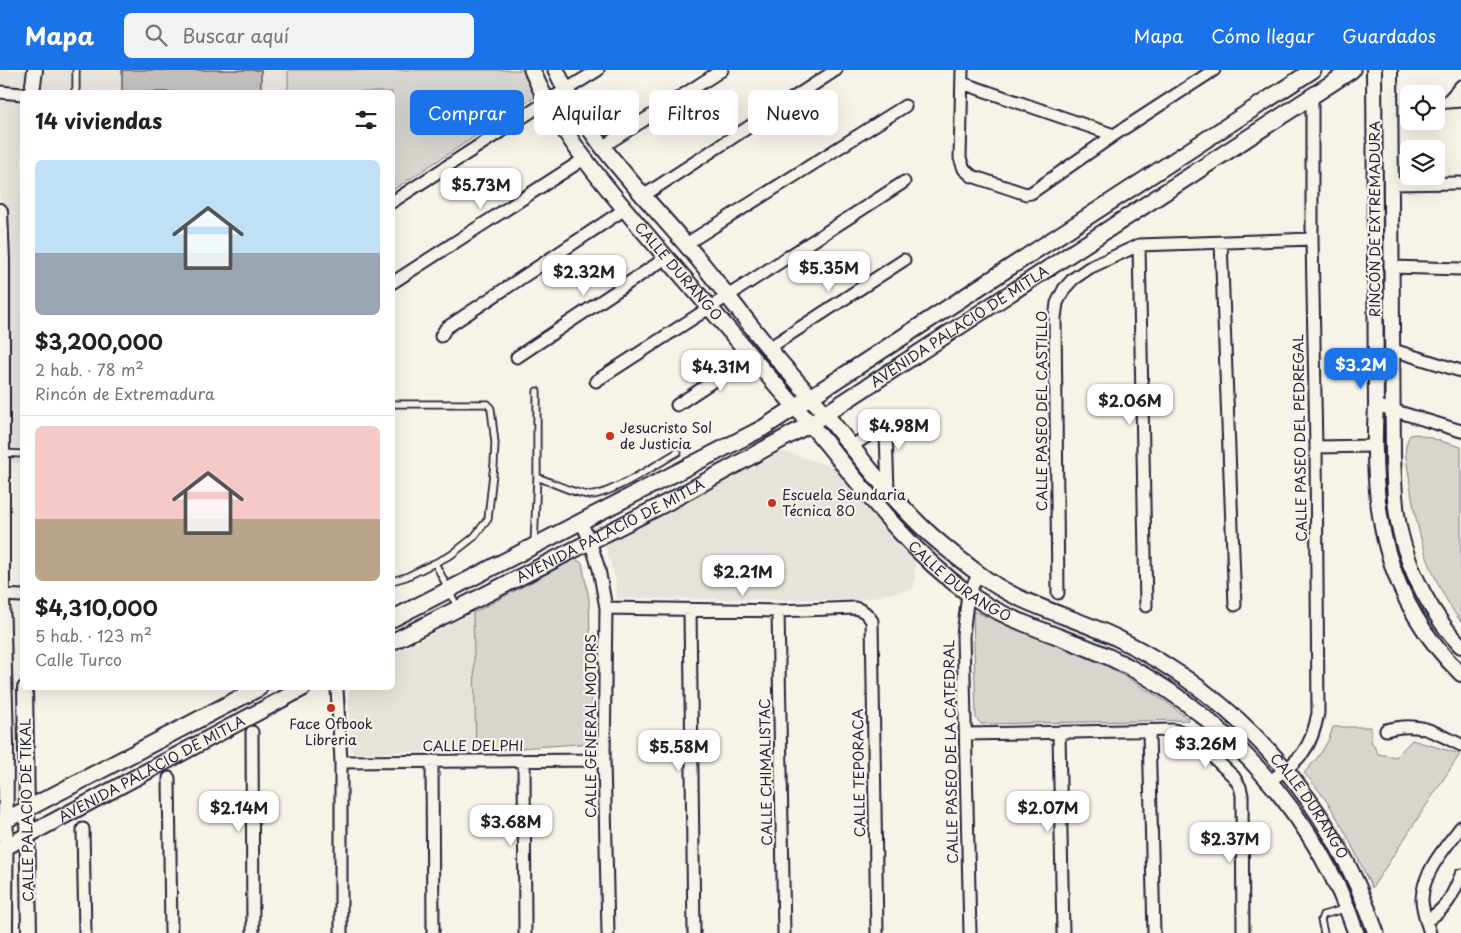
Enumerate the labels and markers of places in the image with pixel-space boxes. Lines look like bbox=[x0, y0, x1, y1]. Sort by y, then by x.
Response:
pin: $5.73M bbox=[440, 168, 522, 210]
pin: $5.35M bbox=[788, 250, 870, 293]
pin: $2.32M bbox=[543, 254, 625, 297]
pin: $3.2M bbox=[1326, 348, 1396, 390]
pin: $4.31M bbox=[680, 350, 762, 392]
pin: $2.06M bbox=[1089, 384, 1171, 426]
pin: $4.98M bbox=[858, 408, 940, 451]
place label: Jesucristo Sol de Justicia bbox=[620, 417, 712, 454]
marker: Jesucristo Sol de Justicia bbox=[604, 430, 616, 442]
place label: Escuela Seundaria Técnica 80 bbox=[782, 484, 906, 521]
marker: Escuela Seundaria Técnica 80 bbox=[766, 497, 778, 509]
pin: $2.21M bbox=[702, 554, 784, 597]
marker: Face Ofbook Libreria bbox=[325, 702, 337, 714]
place label: Face Ofbook Libreria bbox=[289, 713, 373, 750]
pin: $3.26M bbox=[1165, 726, 1247, 769]
pin: $5.58M bbox=[638, 730, 720, 772]
pin: $2.14M bbox=[198, 790, 280, 833]
pin: $2.07M bbox=[1007, 790, 1089, 833]
pin: $3.68M bbox=[470, 804, 552, 847]
pin: $2.37M bbox=[1189, 822, 1271, 864]

